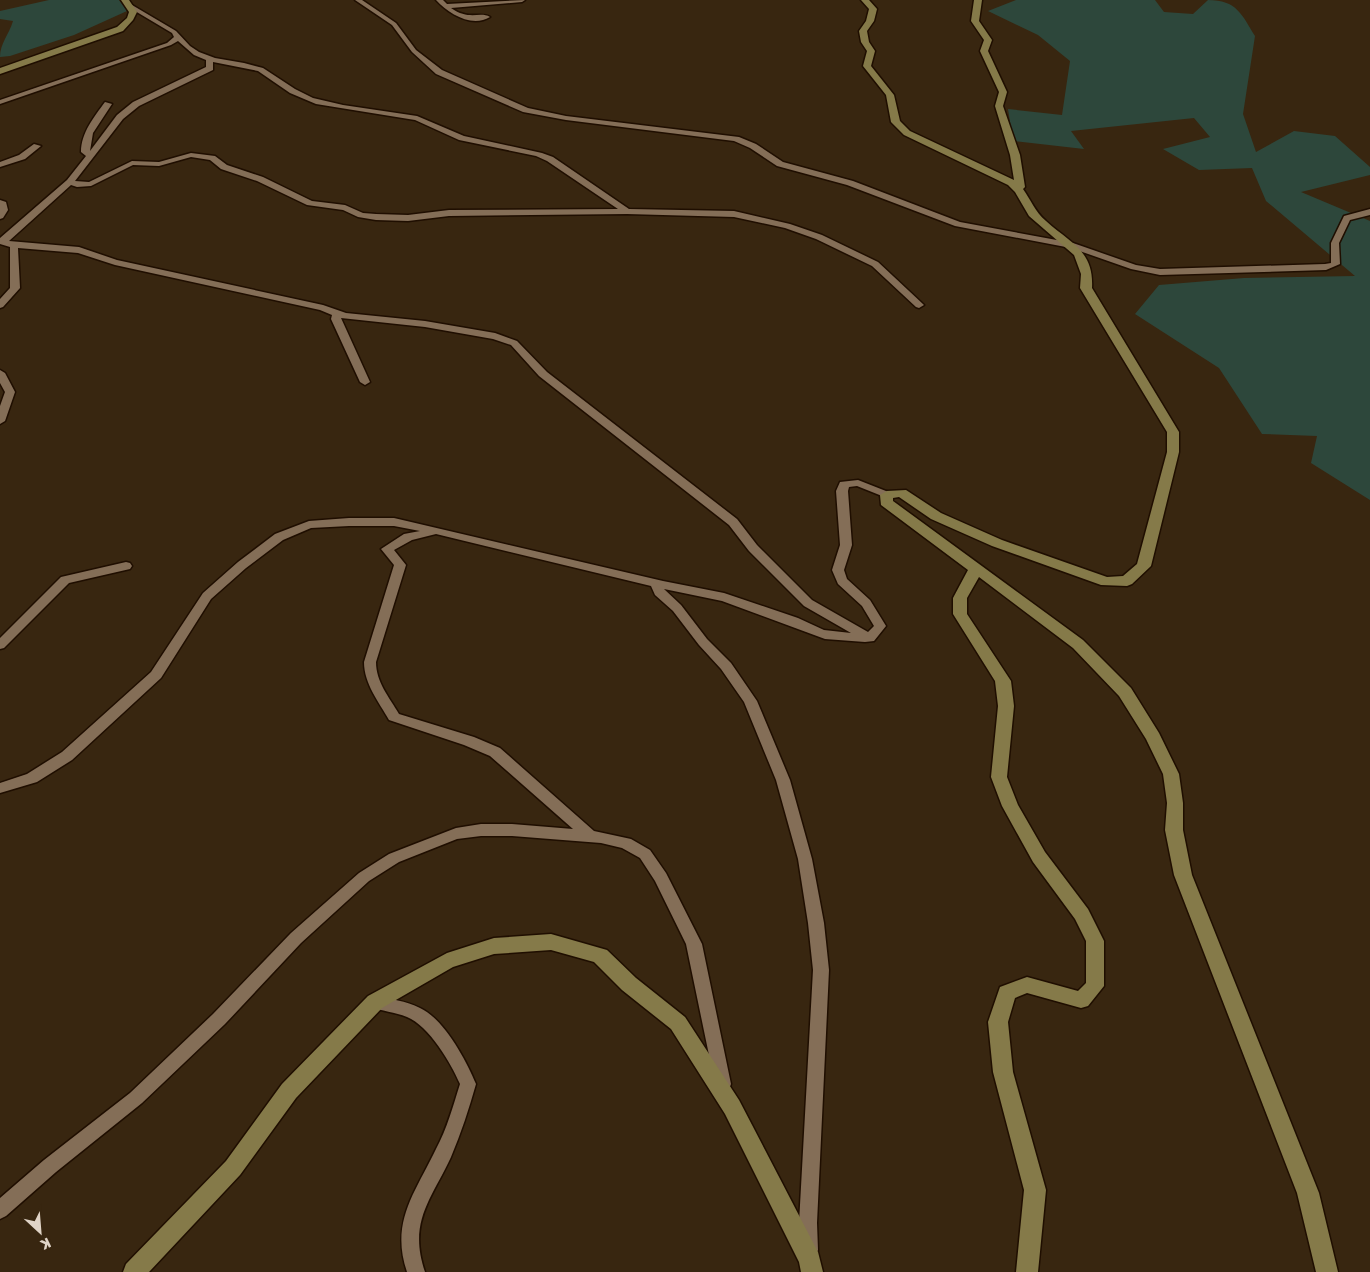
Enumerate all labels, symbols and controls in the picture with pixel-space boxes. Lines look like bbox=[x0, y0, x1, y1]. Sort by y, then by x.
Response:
north arrow bbox=[15, 1207, 65, 1257]
text: K bbox=[37, 1234, 53, 1253]

